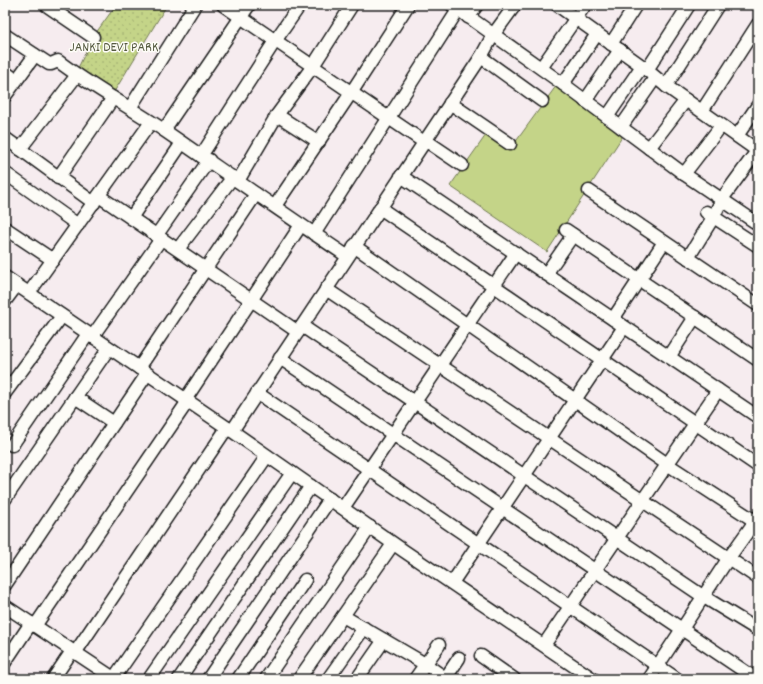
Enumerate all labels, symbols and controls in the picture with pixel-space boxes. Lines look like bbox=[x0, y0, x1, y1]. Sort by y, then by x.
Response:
park label: JANKI DEVI PARK bbox=[70, 38, 159, 58]

